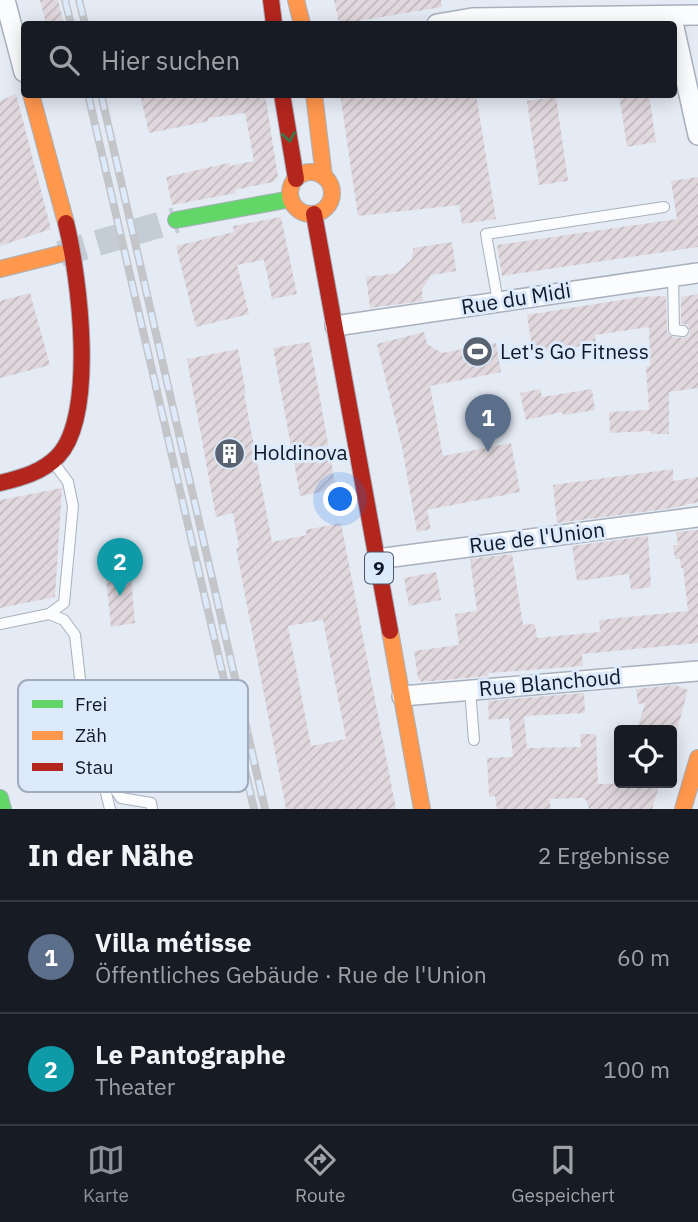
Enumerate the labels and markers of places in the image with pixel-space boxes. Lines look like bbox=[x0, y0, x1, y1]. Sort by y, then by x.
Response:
sports icon: Let's Go Fitness bbox=[460, 335, 494, 369]
place label: Let's Go Fitness bbox=[500, 337, 649, 365]
pin: 1 bbox=[465, 394, 511, 452]
building icon: Holdinova bbox=[213, 436, 247, 470]
place label: Holdinova bbox=[253, 438, 348, 466]
pin: 2 bbox=[97, 538, 143, 596]

